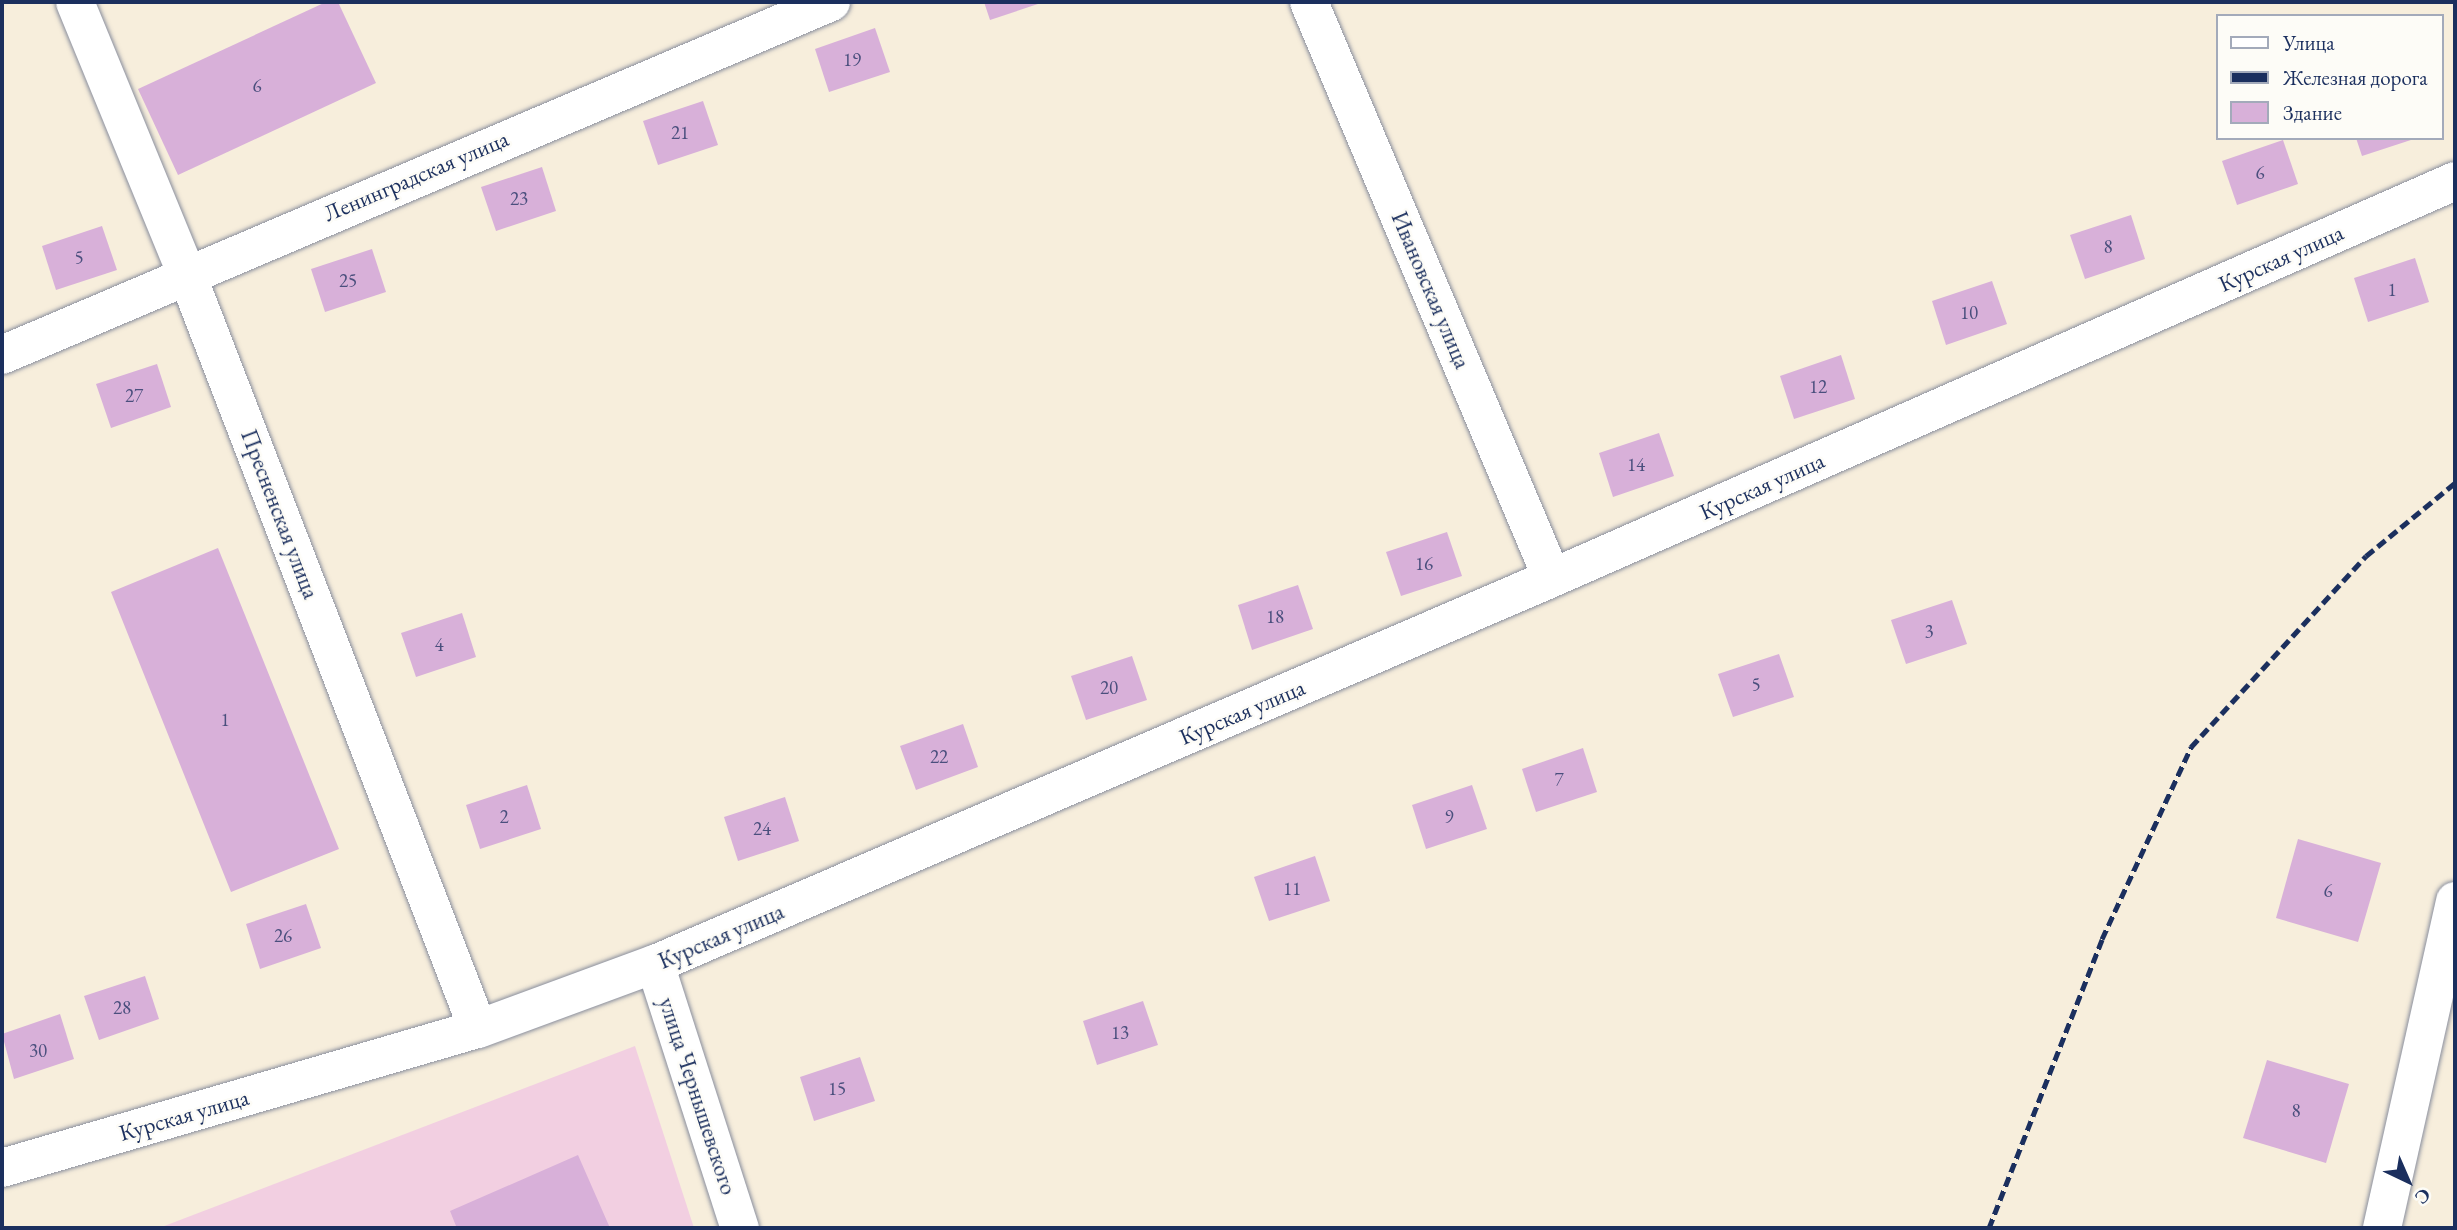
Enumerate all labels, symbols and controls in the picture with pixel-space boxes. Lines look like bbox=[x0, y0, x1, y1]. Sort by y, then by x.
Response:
legend bbox=[2216, 14, 2443, 140]
text: Улица bbox=[2283, 29, 2335, 56]
house number: 19 bbox=[843, 49, 861, 71]
text: Железная дорога bbox=[2283, 64, 2428, 91]
house number: 6 bbox=[252, 75, 262, 97]
text: Здание bbox=[2283, 99, 2342, 126]
house number: 21 bbox=[671, 122, 689, 144]
street label: Ленинградская улица bbox=[319, 125, 513, 227]
house number: 6 bbox=[2255, 162, 2265, 184]
house number: 23 bbox=[510, 188, 528, 210]
street label: Ивановская улица bbox=[1385, 207, 1477, 373]
street label: Курская улица bbox=[2214, 218, 2348, 298]
house number: 8 bbox=[2103, 236, 2113, 258]
house number: 5 bbox=[74, 247, 84, 269]
house number: 25 bbox=[339, 270, 357, 292]
house number: 1 bbox=[2387, 279, 2397, 301]
house number: 10 bbox=[1960, 302, 1978, 324]
house number: 12 bbox=[1809, 376, 1827, 398]
house number: 27 bbox=[125, 385, 143, 407]
street label: Пресненская улица bbox=[235, 425, 325, 603]
street label: Курская улица bbox=[1695, 446, 1829, 526]
house number: 14 bbox=[1627, 454, 1645, 476]
house number: 16 bbox=[1415, 553, 1433, 575]
house number: 18 bbox=[1266, 606, 1284, 628]
house number: 3 bbox=[1924, 621, 1934, 643]
house number: 4 bbox=[434, 634, 444, 656]
street label: Курская улица bbox=[1175, 673, 1309, 751]
house number: 5 bbox=[1751, 674, 1761, 696]
house number: 20 bbox=[1100, 677, 1118, 699]
house number: 1 bbox=[220, 709, 230, 731]
house number: 22 bbox=[930, 746, 948, 768]
house number: 7 bbox=[1554, 769, 1564, 791]
house number: 2 bbox=[499, 806, 509, 828]
house number: 9 bbox=[1444, 806, 1454, 828]
house number: 24 bbox=[753, 818, 771, 840]
house number: 11 bbox=[1283, 878, 1301, 900]
house number: 6 bbox=[2323, 880, 2333, 902]
street label: Курская улица bbox=[654, 897, 788, 975]
house number: 26 bbox=[274, 925, 292, 947]
street label: улица Чернышевского bbox=[653, 994, 743, 1198]
house number: 28 bbox=[113, 997, 131, 1019]
house number: 13 bbox=[1111, 1022, 1129, 1044]
house number: 30 bbox=[29, 1040, 47, 1062]
house number: 15 bbox=[828, 1078, 846, 1100]
street label: Курская улица bbox=[116, 1083, 252, 1147]
house number: 8 bbox=[2291, 1100, 2301, 1122]
north arrow bbox=[2373, 1146, 2443, 1216]
text: С bbox=[2409, 1183, 2436, 1210]

